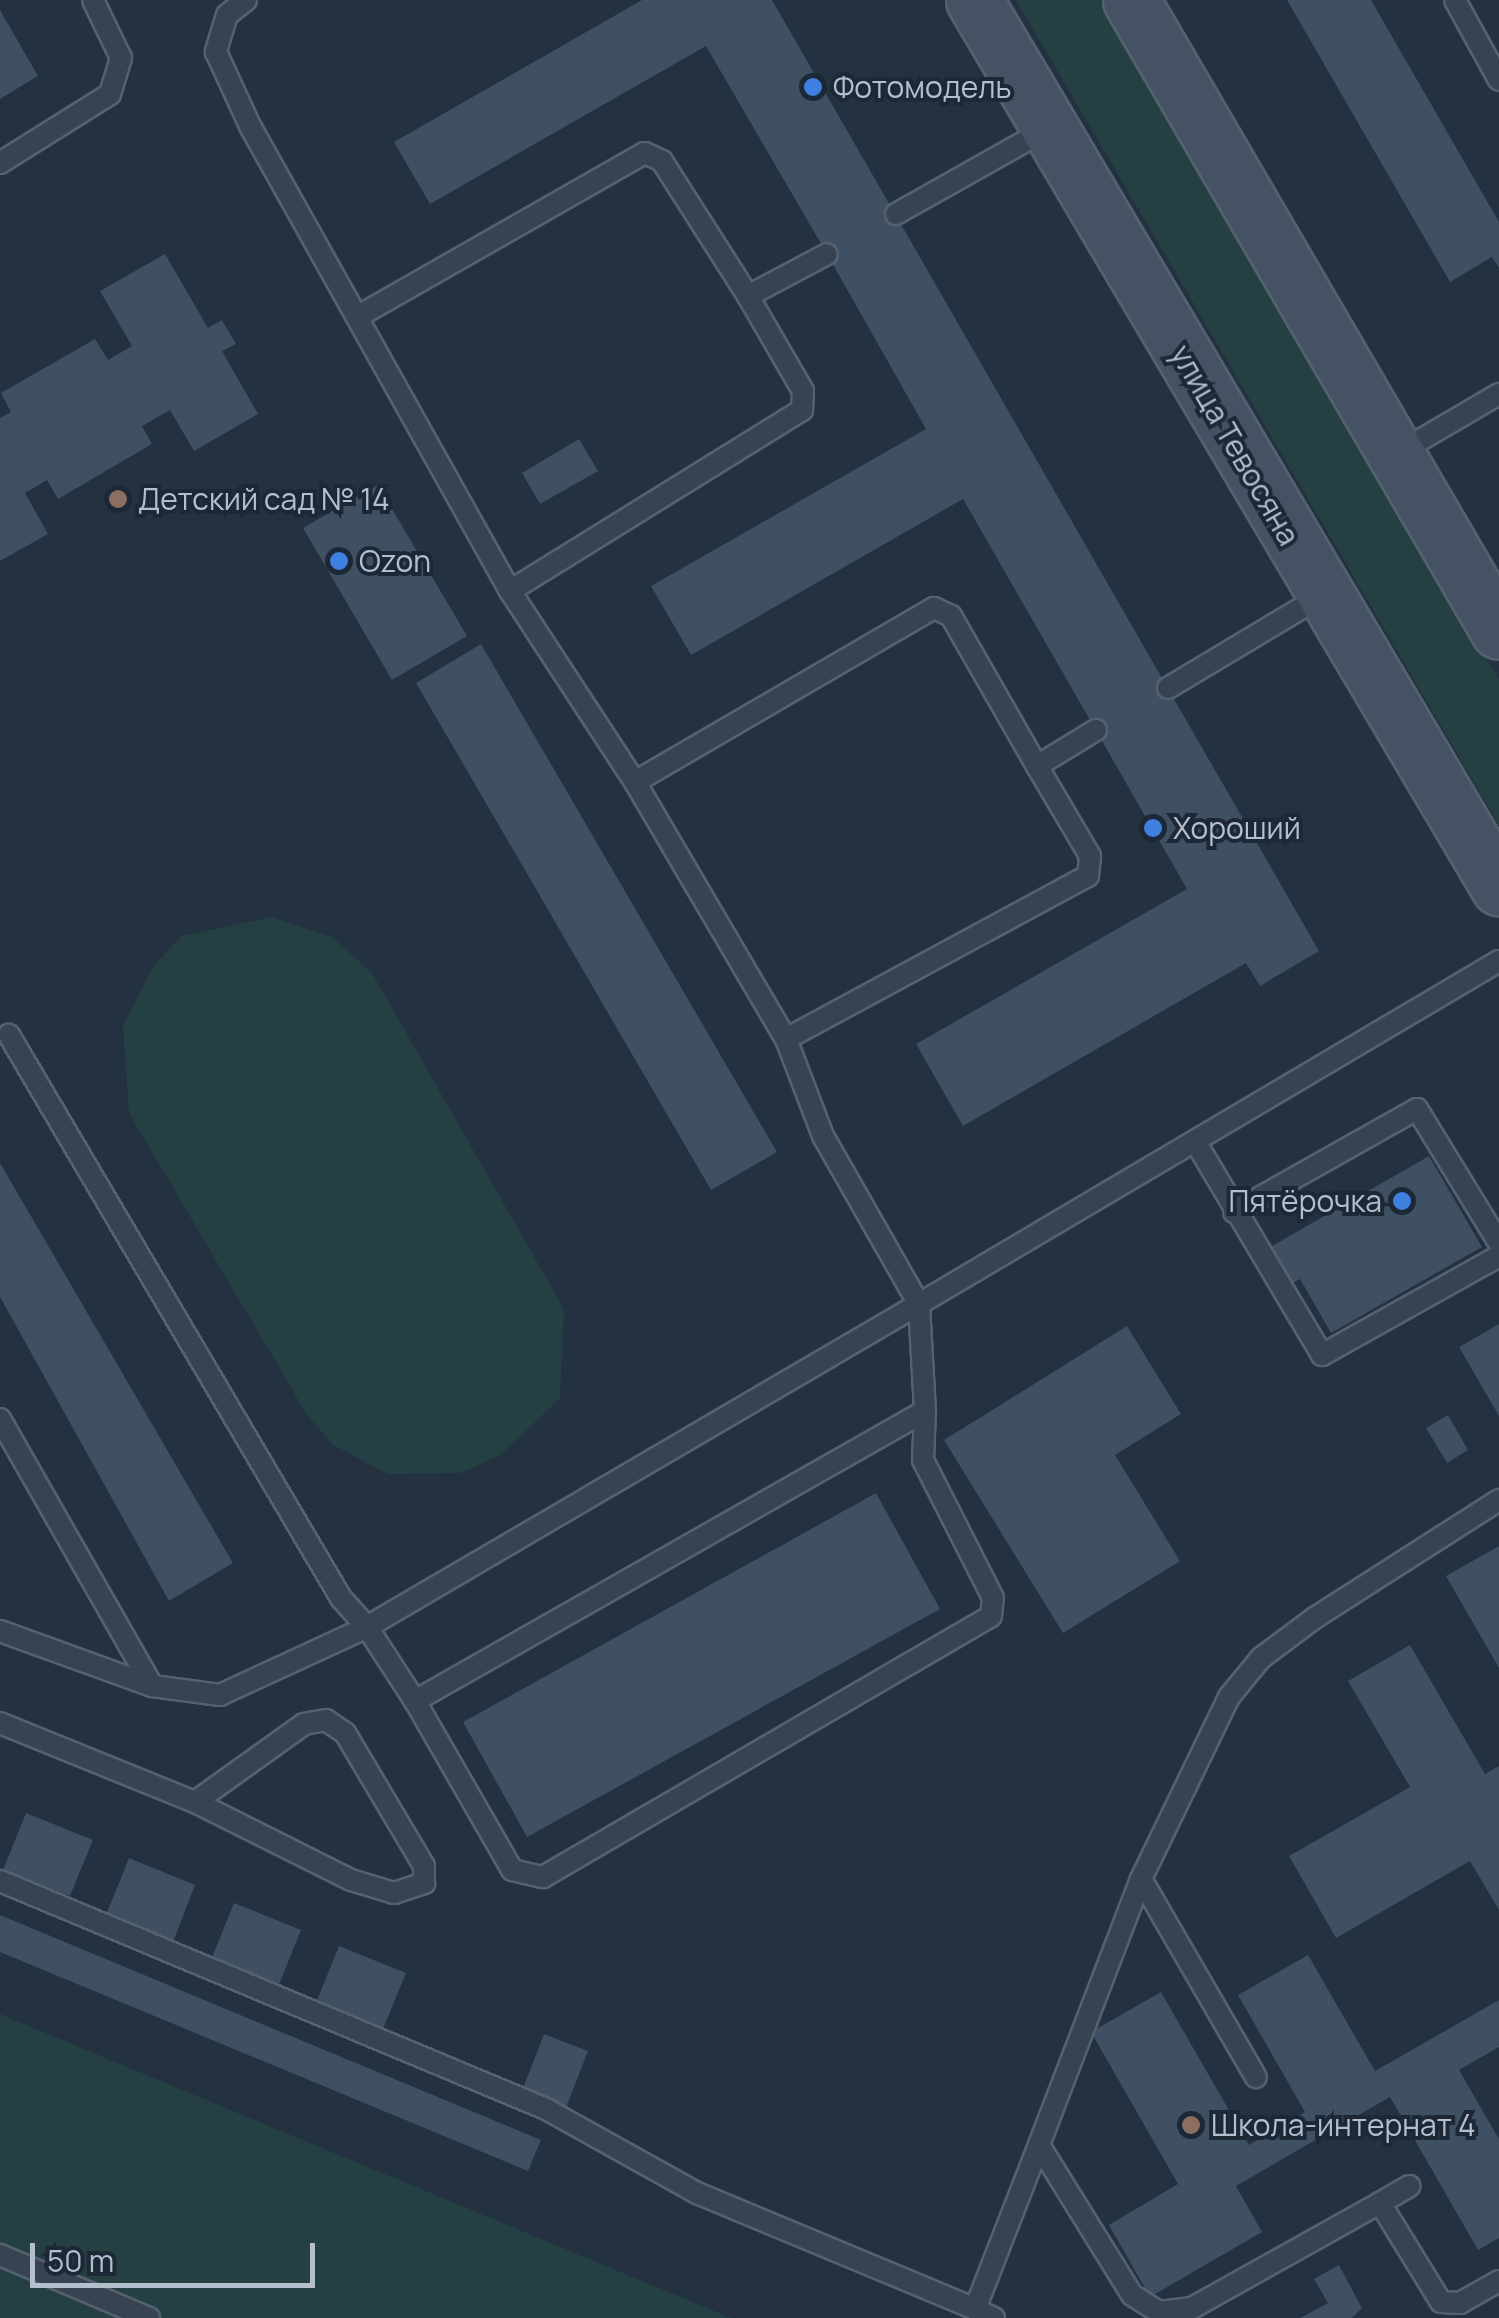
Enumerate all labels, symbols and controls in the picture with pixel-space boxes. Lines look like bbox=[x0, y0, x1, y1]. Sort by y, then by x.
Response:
place label: Фотомодель bbox=[833, 69, 1012, 105]
marker: Фотомодель bbox=[802, 76, 824, 98]
street label: улица Тевосяна bbox=[1163, 338, 1307, 552]
place label: Детский сад № 14 bbox=[138, 481, 390, 517]
marker: Детский сад № 14 bbox=[107, 488, 129, 510]
place label: Ozon bbox=[359, 543, 431, 579]
marker: Ozon bbox=[328, 550, 350, 572]
place label: Хороший bbox=[1173, 810, 1301, 846]
marker: Хороший bbox=[1142, 817, 1164, 839]
place label: Пятёрочка bbox=[1229, 1183, 1382, 1219]
marker: Пятёрочка bbox=[1391, 1190, 1413, 1212]
place label: Школа-интернат 4 bbox=[1211, 2107, 1476, 2143]
marker: Школа-интернат 4 bbox=[1180, 2114, 1202, 2136]
scale bar bbox=[35, 2223, 320, 2285]
text: 50 m bbox=[47, 2240, 114, 2281]

